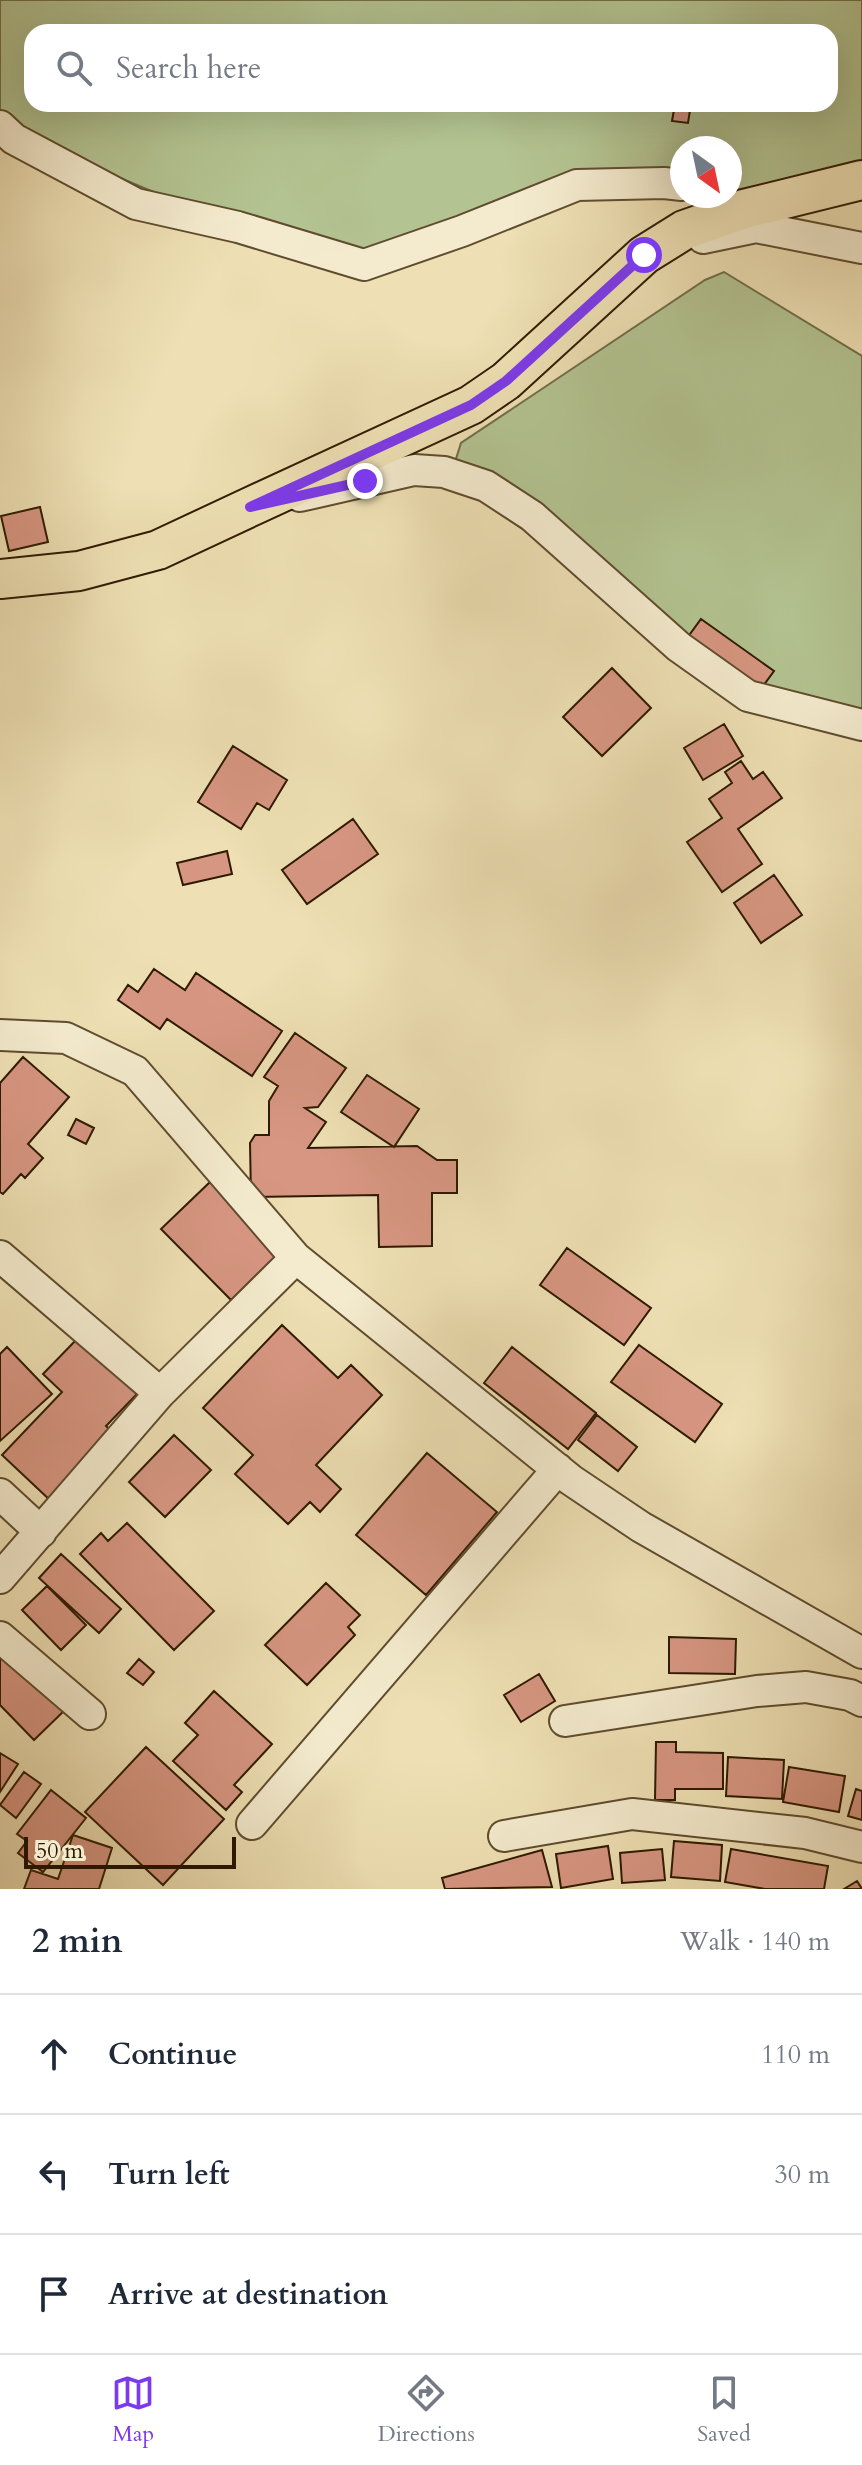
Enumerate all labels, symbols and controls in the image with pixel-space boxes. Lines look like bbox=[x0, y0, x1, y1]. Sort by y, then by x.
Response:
search box bbox=[24, 24, 838, 112]
icon: search bbox=[52, 46, 96, 90]
text: Search here bbox=[116, 48, 261, 89]
north arrow bbox=[670, 136, 742, 208]
route start bbox=[626, 237, 662, 273]
route end bbox=[347, 463, 383, 499]
scale bar bbox=[24, 1833, 236, 1869]
text: 50 m bbox=[36, 1836, 83, 1866]
text: 2 min bbox=[32, 1918, 123, 1964]
text: Walk · 140 m bbox=[680, 1924, 830, 1959]
icon: ahead bbox=[32, 2032, 76, 2076]
text: Continue bbox=[108, 2034, 237, 2075]
text: 110 m bbox=[761, 2037, 830, 2072]
icon: left bbox=[32, 2152, 76, 2196]
text: Turn left bbox=[108, 2154, 230, 2195]
text: 30 m bbox=[774, 2157, 830, 2192]
icon: arrive bbox=[32, 2272, 76, 2316]
text: Arrive at destination bbox=[108, 2274, 388, 2315]
tab: Map bbox=[111, 2371, 155, 2449]
tab: Directions bbox=[378, 2371, 475, 2449]
tab: Saved bbox=[697, 2371, 751, 2449]

